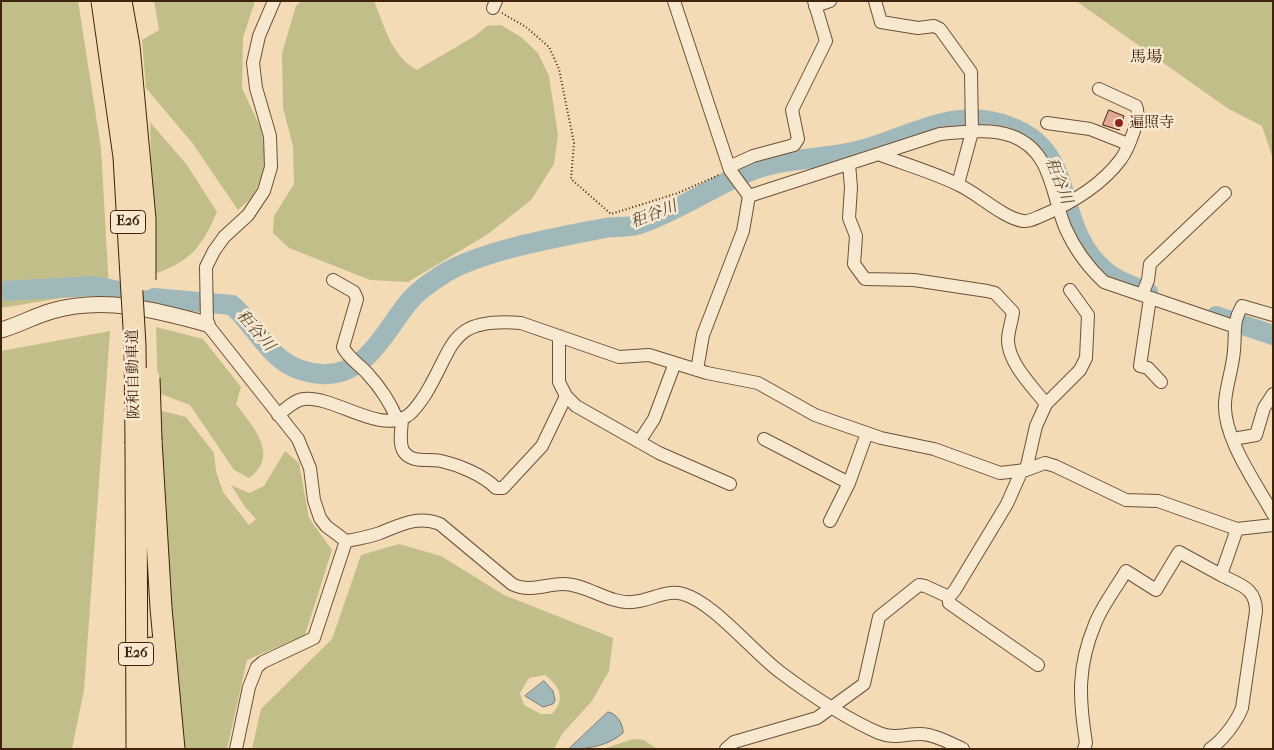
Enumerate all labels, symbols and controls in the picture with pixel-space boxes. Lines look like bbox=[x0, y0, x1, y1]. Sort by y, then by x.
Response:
district label: 馬場 bbox=[1130, 48, 1162, 68]
place label: 遍照寺 bbox=[1129, 114, 1174, 132]
marker: 遍照寺 bbox=[1113, 117, 1125, 129]
water label: 秬谷川 bbox=[1040, 155, 1076, 207]
water label: 秬谷川 bbox=[628, 197, 680, 233]
road number: E26 bbox=[110, 210, 146, 233]
water label: 秬谷川 bbox=[232, 307, 278, 355]
street label: 阪和自動車道 bbox=[124, 329, 144, 419]
road number: E26 bbox=[118, 642, 154, 666]

